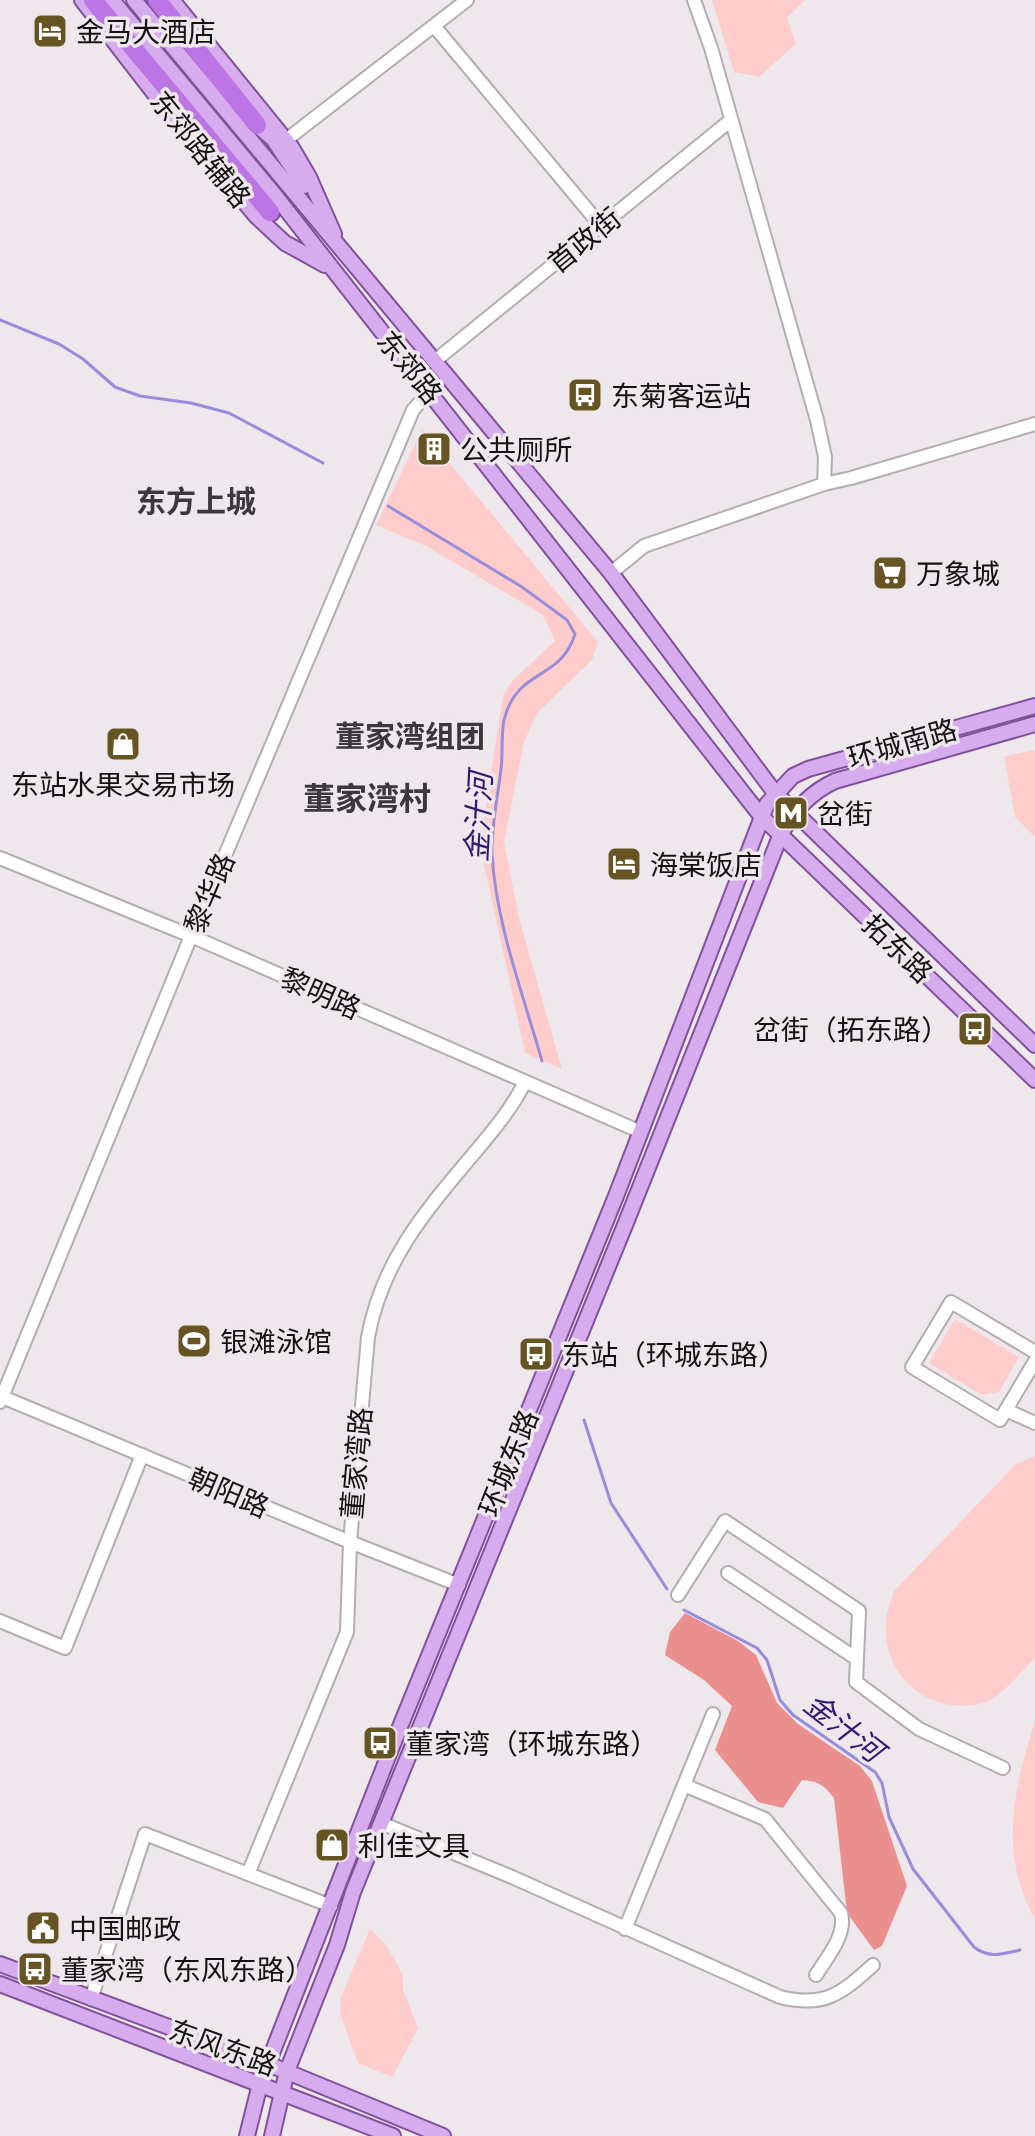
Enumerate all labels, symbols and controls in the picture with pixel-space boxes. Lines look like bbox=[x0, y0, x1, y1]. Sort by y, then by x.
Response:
place label: 金马大酒店 bbox=[76, 10, 216, 53]
hotel icon: 金马大酒店 bbox=[31, 12, 69, 50]
street label: 东郊路辅路 bbox=[140, 81, 262, 217]
street label: 首政街 bbox=[538, 197, 630, 283]
street label: 东郊路 bbox=[367, 321, 453, 413]
place label: 东菊客运站 bbox=[611, 374, 751, 417]
bus stop icon: 东菊客运站 bbox=[566, 376, 604, 414]
place label: 公共厕所 bbox=[460, 428, 572, 471]
building icon: 公共厕所 bbox=[415, 430, 453, 468]
district label: 东方上城 bbox=[136, 478, 256, 524]
place label: 万象城 bbox=[916, 552, 1000, 595]
supermarket icon: 万象城 bbox=[871, 554, 909, 592]
street label: 环城南路 bbox=[842, 707, 962, 779]
district label: 董家湾组团 bbox=[335, 713, 485, 759]
shop icon: 东站水果交易市场 bbox=[104, 725, 142, 763]
place label: 东站水果交易市场 bbox=[11, 763, 235, 806]
water label: 金汁河 bbox=[453, 766, 504, 863]
district label: 董家湾村 bbox=[303, 774, 431, 822]
place label: 岔街 bbox=[817, 792, 873, 835]
metro station icon: 岔街 bbox=[772, 794, 810, 832]
place label: 海棠饭店 bbox=[650, 843, 762, 886]
hotel icon: 海棠饭店 bbox=[605, 845, 643, 883]
street label: 黎华路 bbox=[173, 846, 245, 940]
street label: 拓东路 bbox=[853, 903, 943, 993]
street label: 黎明路 bbox=[274, 956, 368, 1030]
place label: 岔街（拓东路） bbox=[753, 1008, 949, 1051]
bus stop icon: 岔街（拓东路） bbox=[956, 1010, 994, 1048]
place label: 银滩泳馆 bbox=[220, 1320, 332, 1363]
sports icon: 银滩泳馆 bbox=[175, 1322, 213, 1360]
place label: 东站（环城东路） bbox=[562, 1333, 786, 1376]
bus stop icon: 东站（环城东路） bbox=[517, 1335, 555, 1373]
street label: 环城东路 bbox=[467, 1403, 549, 1523]
street label: 董家湾路 bbox=[330, 1405, 382, 1521]
street label: 朝阳路 bbox=[182, 1456, 276, 1528]
water label: 金汁河 bbox=[794, 1681, 898, 1776]
place label: 董家湾（环城东路） bbox=[406, 1722, 658, 1765]
bus stop icon: 董家湾（环城东路） bbox=[361, 1724, 399, 1762]
place label: 利佳文具 bbox=[358, 1824, 470, 1867]
shop icon: 利佳文具 bbox=[313, 1826, 351, 1864]
place label: 中国邮政 bbox=[69, 1907, 181, 1950]
public building icon: 中国邮政 bbox=[24, 1909, 62, 1947]
place label: 董家湾（东风东路） bbox=[61, 1948, 313, 1991]
bus stop icon: 董家湾（东风东路） bbox=[16, 1950, 54, 1988]
street label: 东风东路 bbox=[163, 2008, 283, 2086]

